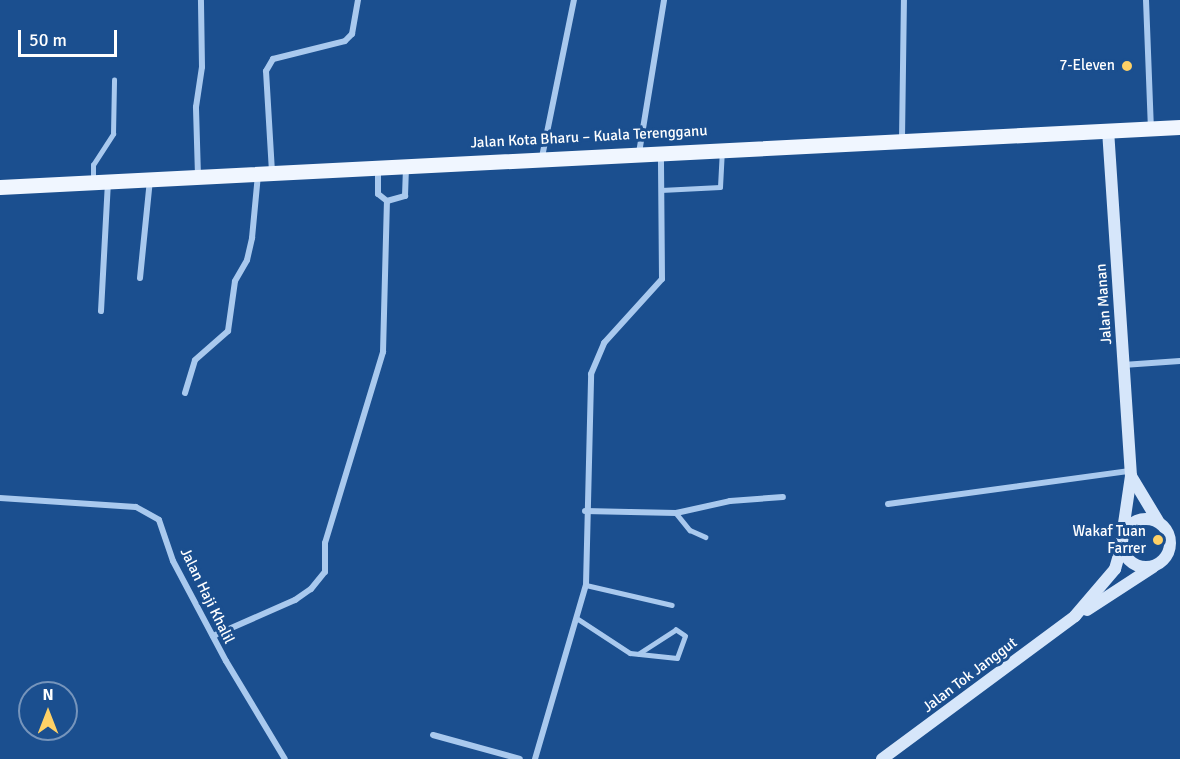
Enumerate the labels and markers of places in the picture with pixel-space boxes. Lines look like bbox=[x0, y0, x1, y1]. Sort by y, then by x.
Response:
place label: 7-Eleven bbox=[1059, 57, 1115, 75]
marker: 7-Eleven bbox=[1120, 59, 1134, 73]
place label: Wakaf Tuan Farrer bbox=[1073, 522, 1146, 557]
marker: Wakaf Tuan Farrer bbox=[1151, 533, 1165, 547]

